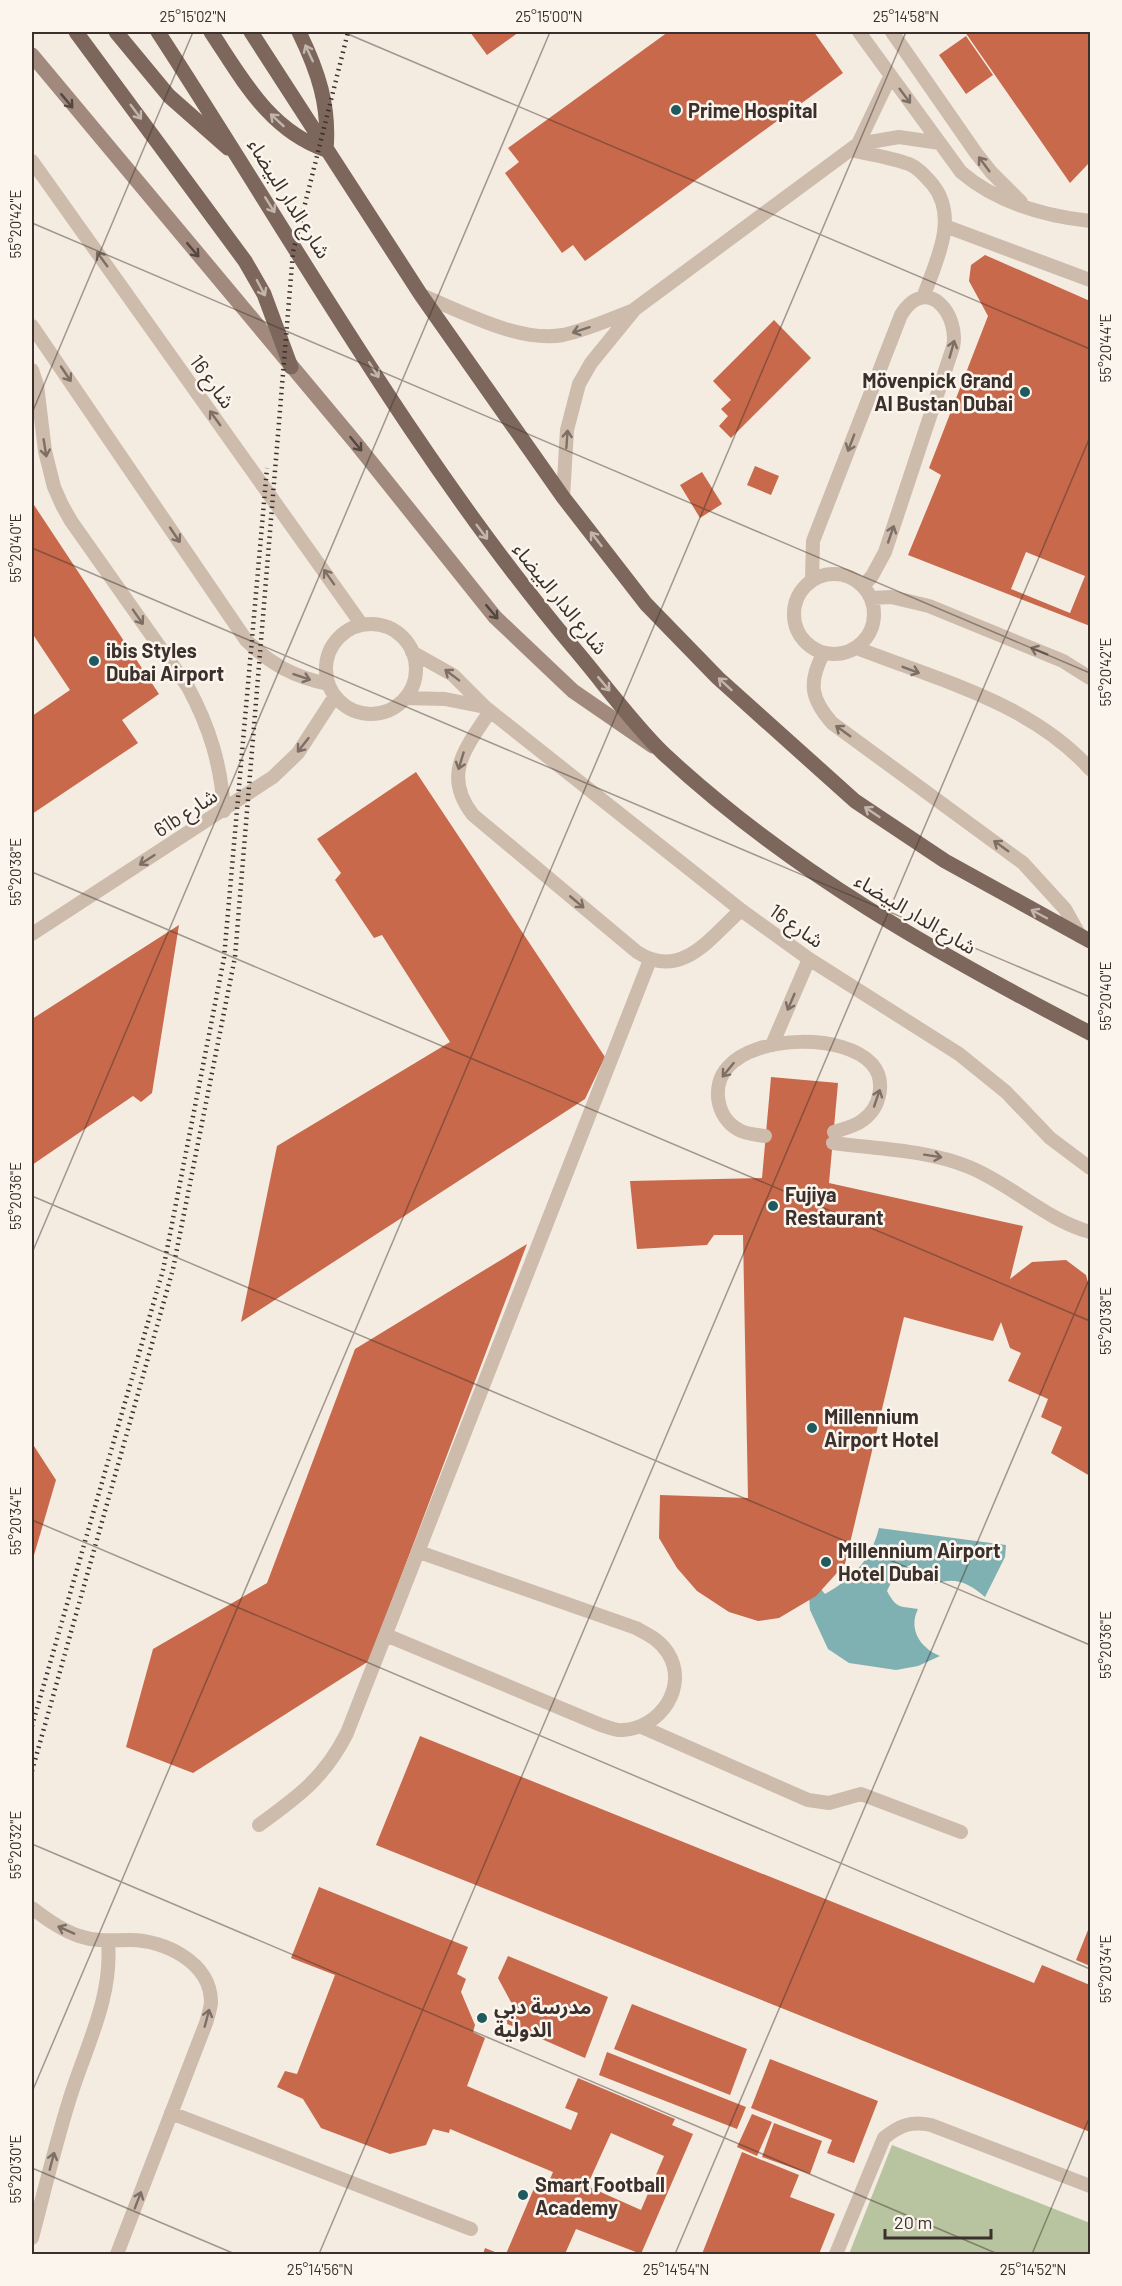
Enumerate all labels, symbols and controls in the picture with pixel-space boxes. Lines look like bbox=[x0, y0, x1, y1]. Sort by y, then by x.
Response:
text: 25°15'02"N bbox=[159, 7, 227, 25]
text: 25°15'00"N bbox=[515, 7, 583, 25]
text: 25°14'58"N bbox=[873, 7, 939, 25]
one-way arrow bbox=[303, 44, 315, 62]
one-way arrow bbox=[898, 88, 911, 104]
one-way arrow bbox=[61, 93, 74, 109]
place label: Prime Hospital bbox=[688, 98, 818, 122]
marker: Prime Hospital bbox=[669, 103, 683, 117]
one-way arrow bbox=[130, 104, 143, 120]
one-way arrow bbox=[270, 113, 285, 127]
street label: شارع الدار البيضاء bbox=[240, 134, 336, 265]
one-way arrow bbox=[978, 156, 991, 172]
text: 55°20'42"E bbox=[6, 190, 24, 258]
one-way arrow bbox=[264, 196, 276, 213]
one-way arrow bbox=[186, 242, 200, 257]
one-way arrow bbox=[96, 252, 108, 268]
one-way arrow bbox=[255, 279, 267, 296]
text: 55°20'44"E bbox=[1096, 314, 1114, 382]
one-way arrow bbox=[572, 325, 591, 336]
one-way arrow bbox=[947, 340, 958, 359]
street label: شارع 16 bbox=[182, 350, 240, 415]
one-way arrow bbox=[368, 361, 380, 378]
one-way arrow bbox=[60, 365, 72, 382]
place label: Mövenpick Grand Al Bustan Dubai bbox=[862, 368, 1013, 415]
marker: Mövenpick Grand Al Bustan Dubai bbox=[1018, 385, 1032, 399]
one-way arrow bbox=[209, 410, 222, 426]
one-way arrow bbox=[562, 429, 573, 449]
one-way arrow bbox=[845, 433, 856, 452]
one-way arrow bbox=[349, 436, 363, 451]
one-way arrow bbox=[40, 438, 51, 457]
text: 55°20'40"E bbox=[6, 513, 24, 583]
one-way arrow bbox=[476, 524, 489, 540]
one-way arrow bbox=[886, 525, 897, 544]
one-way arrow bbox=[169, 526, 181, 543]
one-way arrow bbox=[589, 532, 602, 548]
street label: شارع الدار البيضاء bbox=[505, 537, 613, 661]
one-way arrow bbox=[323, 569, 335, 585]
one-way arrow bbox=[485, 604, 499, 619]
one-way arrow bbox=[132, 608, 144, 624]
place label: ibis Styles Dubai Airport bbox=[106, 638, 224, 685]
text: 55°20'42"E bbox=[1096, 638, 1114, 706]
one-way arrow bbox=[1030, 645, 1049, 656]
marker: ibis Styles Dubai Airport bbox=[87, 654, 101, 668]
one-way arrow bbox=[902, 665, 920, 676]
one-way arrow bbox=[444, 669, 460, 682]
one-way arrow bbox=[293, 673, 311, 684]
one-way arrow bbox=[598, 676, 611, 692]
one-way arrow bbox=[718, 677, 733, 692]
one-way arrow bbox=[835, 725, 851, 737]
one-way arrow bbox=[297, 737, 309, 753]
one-way arrow bbox=[455, 751, 466, 770]
street label: 61b شارع bbox=[149, 783, 223, 845]
one-way arrow bbox=[865, 806, 881, 818]
text: 55°20'38"E bbox=[6, 838, 24, 906]
one-way arrow bbox=[993, 840, 1009, 852]
one-way arrow bbox=[139, 854, 155, 866]
street label: شارع الدار البيضاء bbox=[849, 867, 981, 962]
one-way arrow bbox=[569, 895, 584, 909]
street label: شارع 16 bbox=[763, 898, 829, 955]
one-way arrow bbox=[1030, 908, 1048, 919]
text: 55°20'40"E bbox=[1096, 961, 1114, 1031]
one-way arrow bbox=[785, 992, 796, 1011]
one-way arrow bbox=[722, 1062, 735, 1078]
one-way arrow bbox=[873, 1089, 884, 1108]
one-way arrow bbox=[922, 1151, 942, 1162]
text: 55°20'36"E bbox=[6, 1162, 24, 1230]
place label: Fujiya Restaurant bbox=[785, 1182, 884, 1229]
marker: Fujiya Restaurant bbox=[766, 1199, 780, 1213]
text: 55°20'38"E bbox=[1096, 1287, 1114, 1355]
place label: Millennium Airport Hotel bbox=[824, 1404, 939, 1451]
marker: Millennium Airport Hotel bbox=[805, 1421, 819, 1435]
text: 55°20'34"E bbox=[6, 1487, 24, 1555]
place label: Millennium Airport Hotel Dubai bbox=[838, 1538, 1001, 1585]
marker: Millennium Airport Hotel Dubai bbox=[819, 1555, 833, 1569]
text: 55°20'36"E bbox=[1096, 1611, 1114, 1679]
text: 55°20'32"E bbox=[6, 1811, 24, 1879]
one-way arrow bbox=[57, 1924, 75, 1935]
text: 55°20'34"E bbox=[1096, 1935, 1114, 2003]
place label: مدرسة دبي الدولية bbox=[494, 1994, 591, 2042]
one-way arrow bbox=[202, 2009, 213, 2028]
marker: مدرسة دبي الدولية bbox=[475, 2011, 489, 2025]
text: 55°20'30"E bbox=[6, 2135, 24, 2203]
one-way arrow bbox=[47, 2152, 58, 2171]
place label: Smart Football Academy bbox=[535, 2172, 665, 2219]
marker: Smart Football Academy bbox=[516, 2188, 530, 2202]
one-way arrow bbox=[133, 2191, 144, 2210]
scale bar bbox=[885, 2202, 992, 2240]
text: 20 m bbox=[894, 2211, 932, 2233]
text: 25°14'56"N bbox=[287, 2260, 353, 2278]
text: 25°14'54"N bbox=[643, 2260, 709, 2278]
text: 25°14'52"N bbox=[1000, 2260, 1066, 2278]

